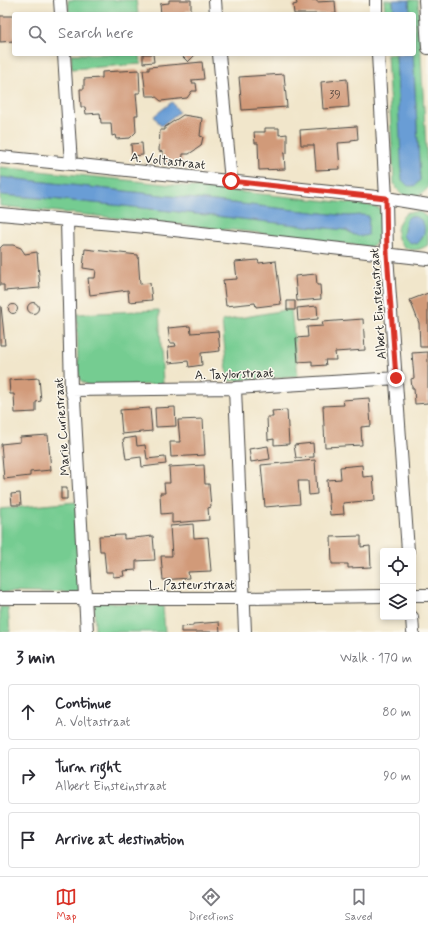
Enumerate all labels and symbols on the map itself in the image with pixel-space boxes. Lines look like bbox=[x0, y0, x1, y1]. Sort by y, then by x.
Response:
house number: 39 bbox=[329, 88, 341, 102]
street label: A. Voltastraat bbox=[129, 149, 206, 174]
route start bbox=[222, 172, 240, 190]
street label: Albert Einsteinstraat bbox=[366, 247, 391, 360]
street label: A. Taylorstraat bbox=[194, 365, 274, 384]
route end bbox=[387, 369, 405, 387]
street label: Marie Curiestraat bbox=[51, 377, 74, 476]
street label: L. Pasteurstraat bbox=[149, 577, 235, 594]

